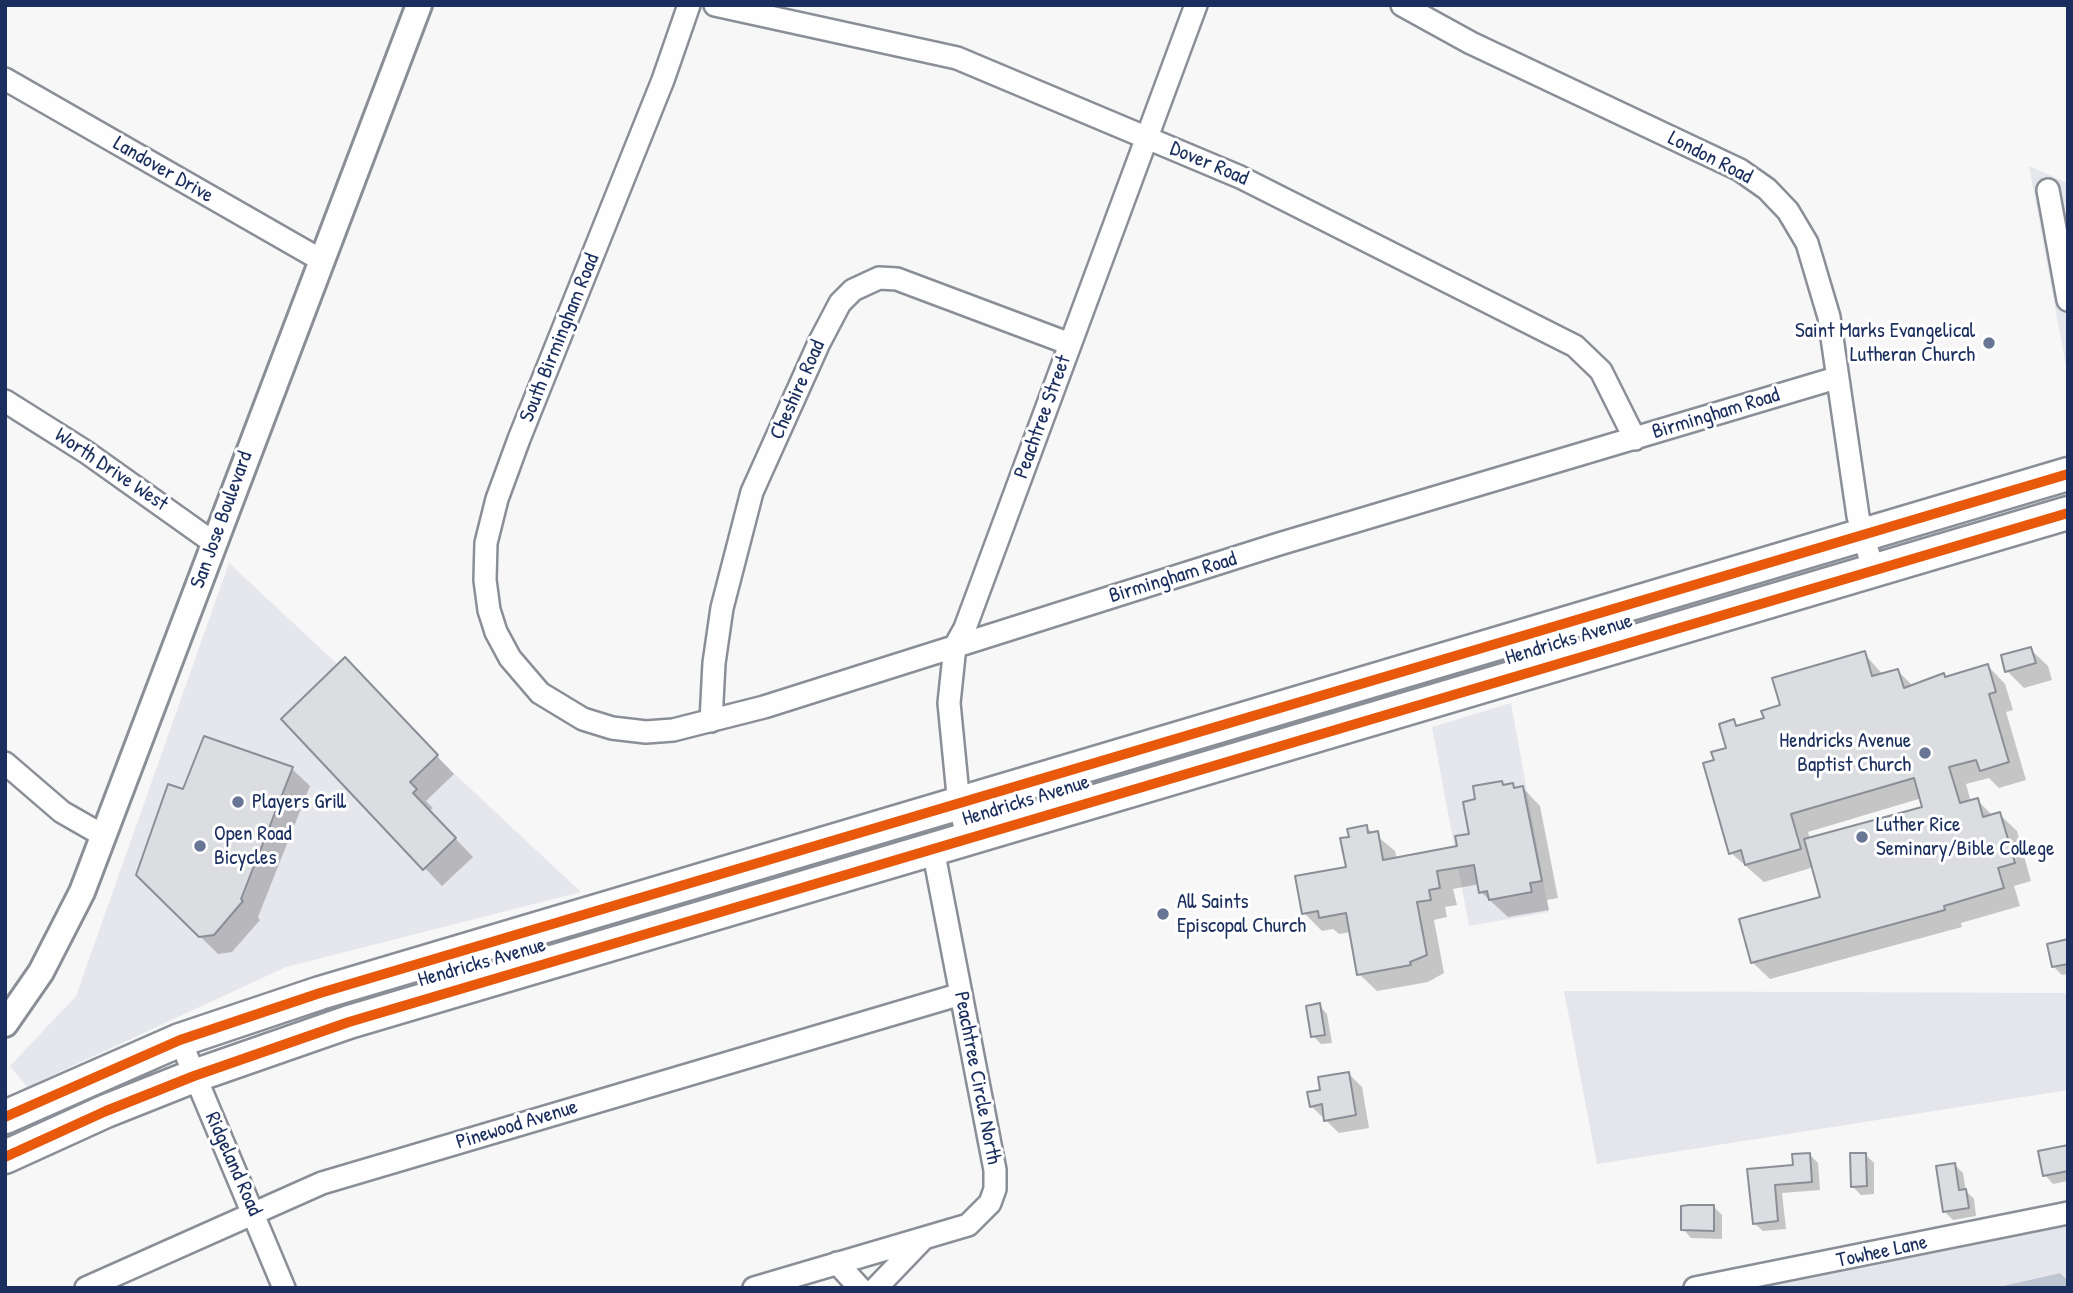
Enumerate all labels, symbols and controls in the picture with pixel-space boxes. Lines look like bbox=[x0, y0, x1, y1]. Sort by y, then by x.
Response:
street label: London Road bbox=[1664, 126, 1756, 190]
street label: Landover Drive bbox=[108, 131, 218, 209]
street label: Dover Road bbox=[1166, 136, 1252, 192]
street label: South Birmingham Road bbox=[515, 250, 605, 426]
place label: Saint Marks Evangelical Lutheran Church bbox=[1795, 318, 1975, 368]
marker: Saint Marks Evangelical Lutheran Church bbox=[1981, 335, 1997, 351]
street label: Cheshire Road bbox=[765, 336, 831, 444]
street label: Peachtree Street bbox=[1009, 352, 1077, 482]
street label: Birmingham Road bbox=[1649, 383, 1783, 445]
street label: Worth Drive West bbox=[50, 423, 172, 517]
street label: San Jose Boulevard bbox=[186, 448, 258, 592]
street label: Birmingham Road bbox=[1106, 547, 1240, 609]
street label: Hendricks Avenue bbox=[1502, 609, 1636, 671]
place label: Hendricks Avenue Baptist Church bbox=[1779, 728, 1911, 778]
marker: Hendricks Avenue Baptist Church bbox=[1917, 745, 1933, 761]
street label: Hendricks Avenue bbox=[959, 770, 1093, 832]
place label: Players Grill bbox=[252, 789, 346, 815]
marker: Players Grill bbox=[230, 794, 246, 810]
place label: Luther Rice Seminary/Bible College bbox=[1876, 812, 2054, 862]
place label: Open Road Bicycles bbox=[214, 821, 292, 871]
marker: Luther Rice Seminary/Bible College bbox=[1854, 829, 1870, 845]
marker: Open Road Bicycles bbox=[192, 838, 208, 854]
place label: All Saints Episcopal Church bbox=[1177, 889, 1306, 939]
marker: All Saints Episcopal Church bbox=[1155, 906, 1171, 922]
street label: Hendricks Avenue bbox=[415, 933, 549, 993]
street label: Peachtree Circle North bbox=[948, 989, 1006, 1167]
street label: Pinewood Avenue bbox=[453, 1095, 581, 1155]
street label: Ridgeland Road bbox=[199, 1108, 267, 1220]
street label: Towhee Lane bbox=[1834, 1230, 1930, 1274]

